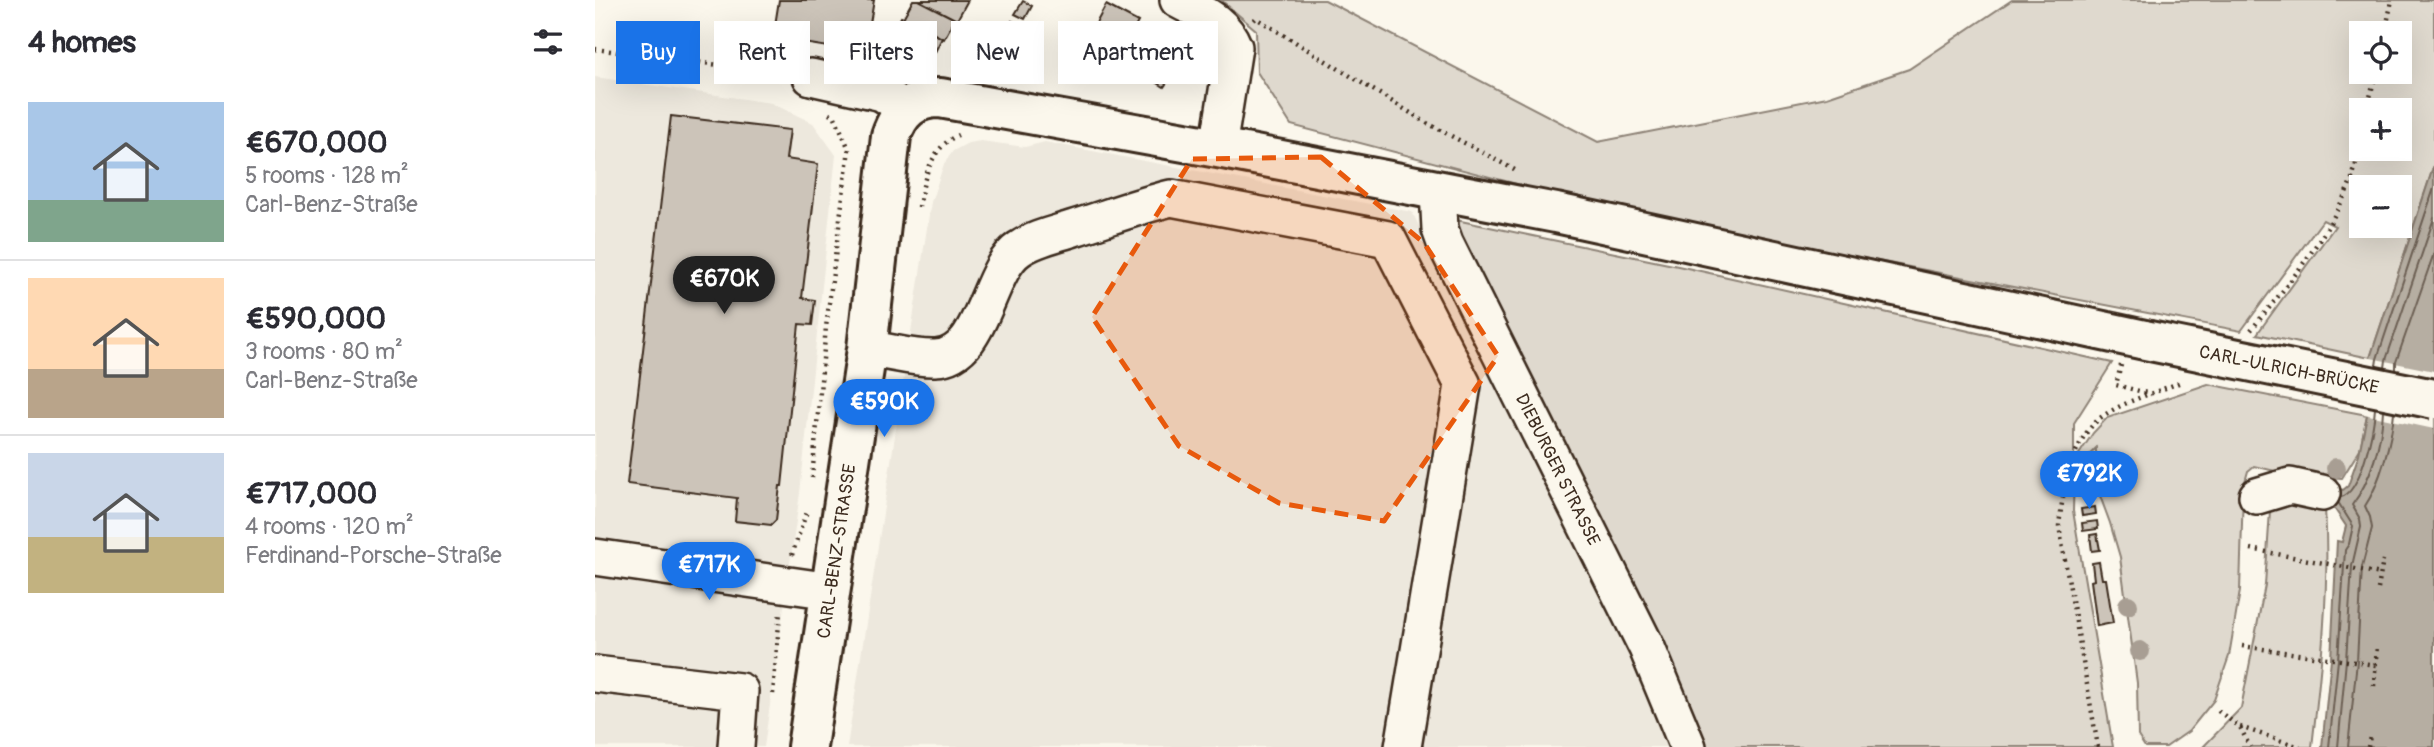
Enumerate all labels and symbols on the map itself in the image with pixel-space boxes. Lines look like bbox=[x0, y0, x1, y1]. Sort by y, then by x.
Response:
pin: €670K bbox=[675, 256, 773, 316]
street label: CARL-ULRICH-BRÜCKE bbox=[2197, 340, 2381, 399]
pin: €590K bbox=[835, 380, 933, 439]
street label: DIEBURGER STRASSE bbox=[1510, 390, 1606, 549]
pin: €792K bbox=[2040, 452, 2138, 511]
street label: CARL-BENZ-STRASSE bbox=[812, 462, 861, 640]
pin: €717K bbox=[660, 542, 758, 602]

